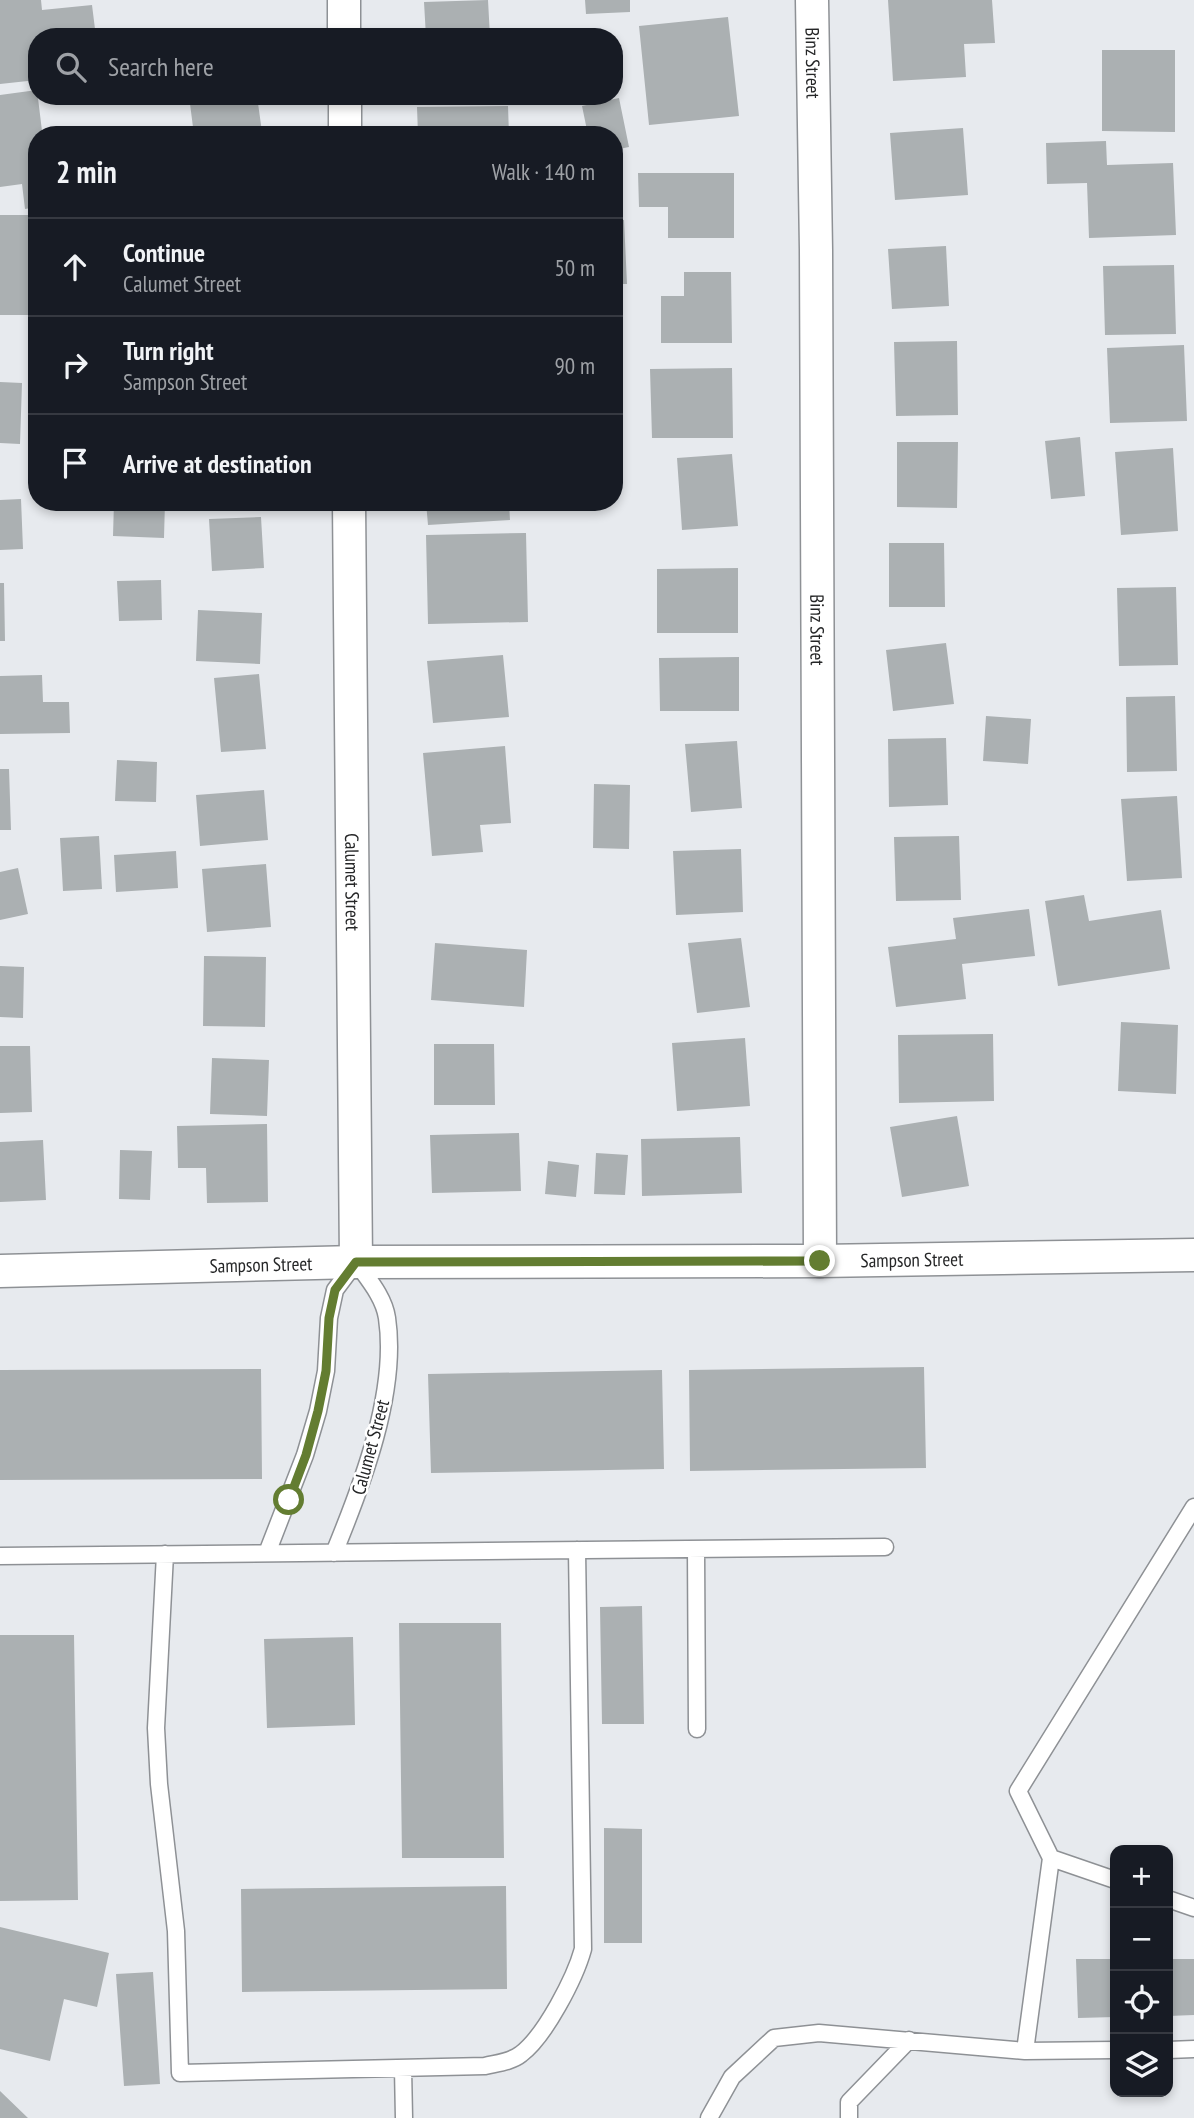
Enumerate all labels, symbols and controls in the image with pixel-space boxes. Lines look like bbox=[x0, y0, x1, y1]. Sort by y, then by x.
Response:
street label: Binz Street bbox=[800, 27, 826, 100]
search box bbox=[28, 28, 623, 105]
icon: search bbox=[52, 48, 90, 86]
text: Search here bbox=[108, 50, 214, 83]
text: 2 min bbox=[56, 152, 117, 191]
text: Walk · 140 m bbox=[492, 157, 595, 186]
text: Continue bbox=[123, 236, 205, 269]
icon: ahead bbox=[56, 248, 94, 286]
text: 50 m bbox=[554, 253, 595, 282]
text: Calumet Street bbox=[123, 269, 241, 298]
text: Turn right bbox=[123, 334, 214, 367]
icon: right bbox=[56, 346, 94, 384]
text: 90 m bbox=[554, 351, 595, 380]
text: Sampson Street bbox=[123, 367, 247, 396]
icon: arrive bbox=[56, 444, 94, 482]
text: Arrive at destination bbox=[123, 447, 312, 480]
street label: Binz Street bbox=[805, 594, 830, 666]
street label: Calumet Street bbox=[340, 833, 365, 932]
route end bbox=[804, 1245, 835, 1276]
street label: Sampson Street bbox=[860, 1247, 964, 1272]
street label: Sampson Street bbox=[209, 1251, 313, 1278]
street label: Calumet Street bbox=[346, 1396, 394, 1497]
route start bbox=[273, 1484, 304, 1515]
map controls bbox=[1110, 1845, 1173, 2097]
button: + bbox=[1110, 1845, 1173, 1908]
button: − bbox=[1110, 1908, 1173, 1971]
button: locate bbox=[1110, 1971, 1173, 2034]
button: layers bbox=[1110, 2034, 1173, 2097]

